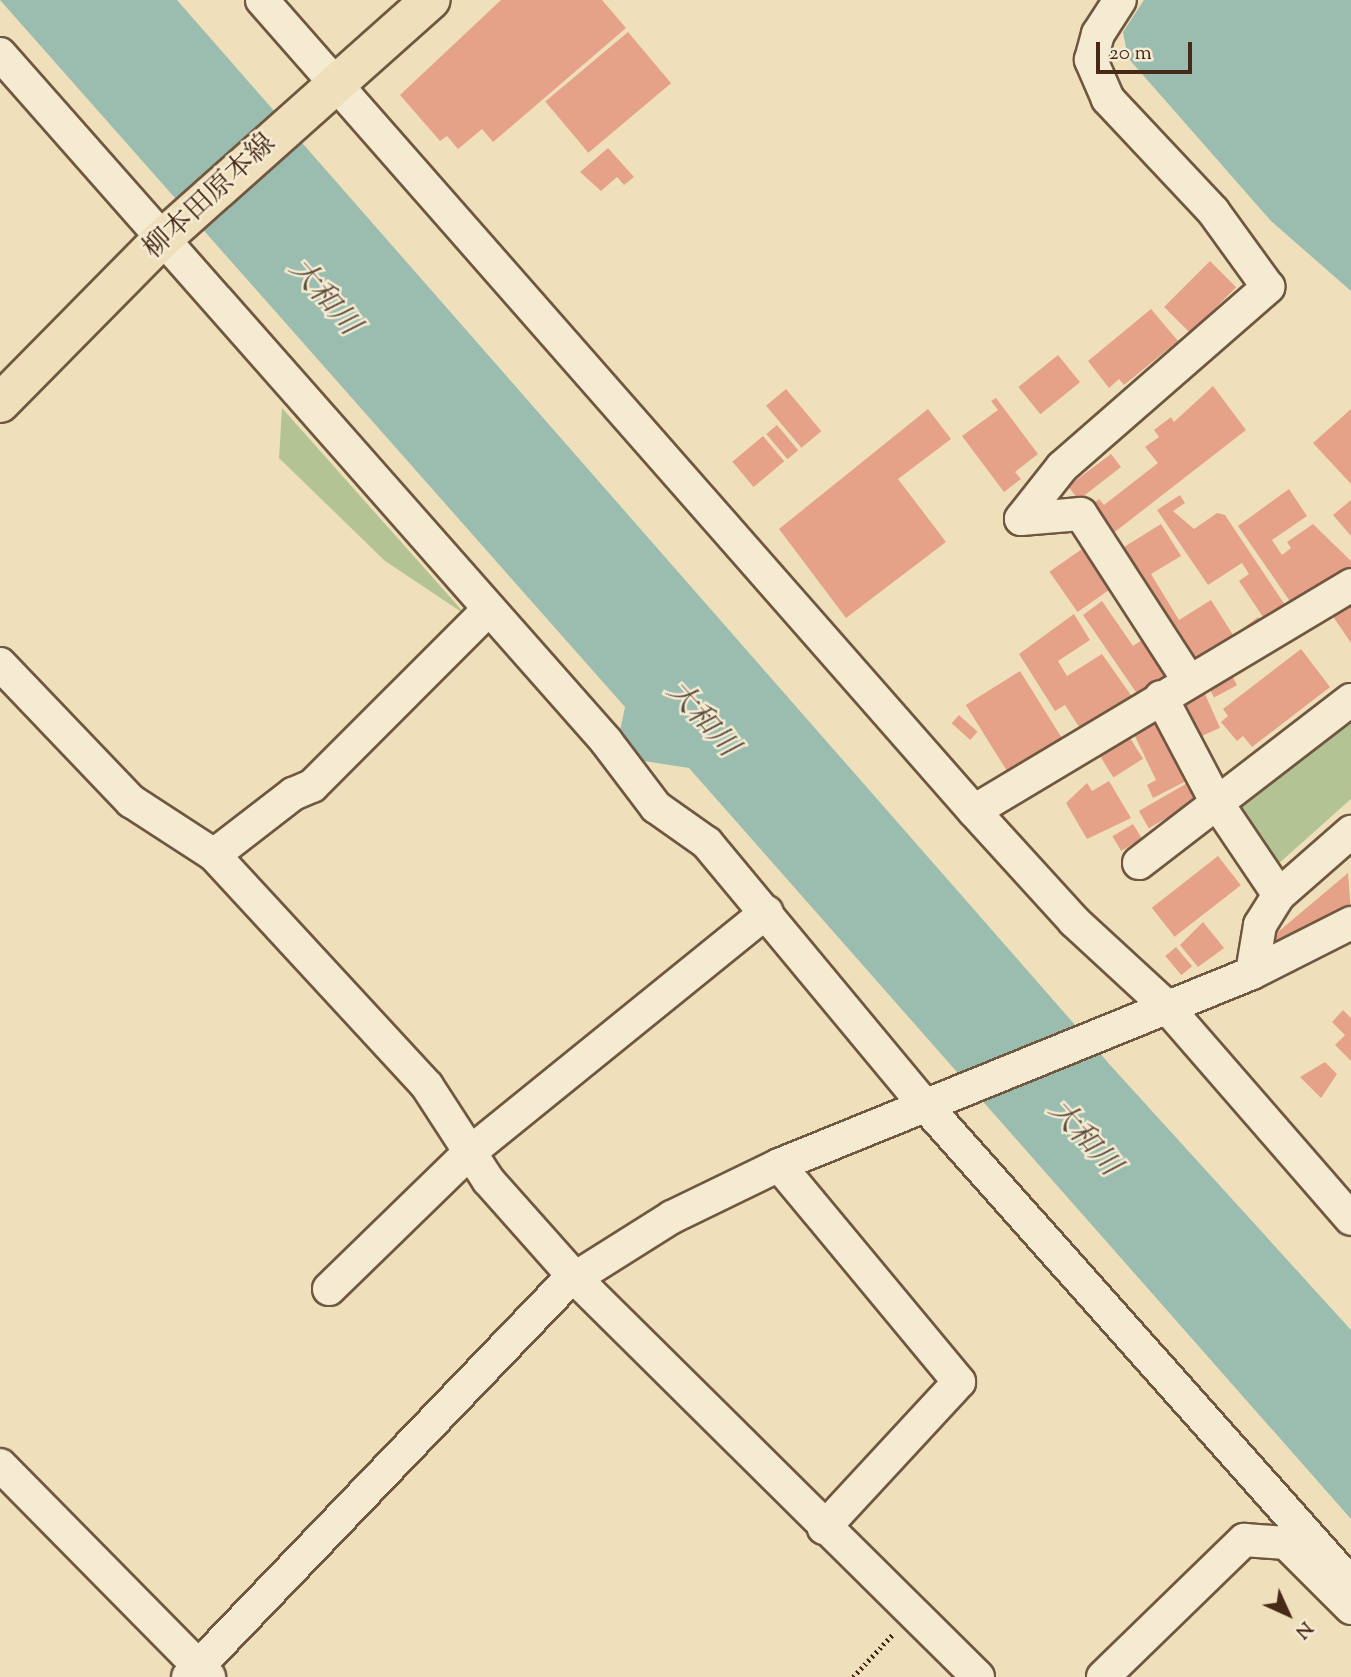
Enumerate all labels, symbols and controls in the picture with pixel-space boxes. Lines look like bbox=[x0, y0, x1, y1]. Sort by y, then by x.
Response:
scale bar bbox=[1099, 28, 1195, 72]
text: 20 m bbox=[1109, 39, 1152, 69]
street label: 柳本田原本線 bbox=[137, 127, 283, 267]
water label: 大和川 bbox=[280, 252, 366, 344]
water label: 大和川 bbox=[658, 675, 744, 765]
water label: 大和川 bbox=[1040, 1094, 1126, 1184]
north arrow bbox=[1253, 1579, 1323, 1649]
text: N bbox=[1288, 1614, 1318, 1644]

